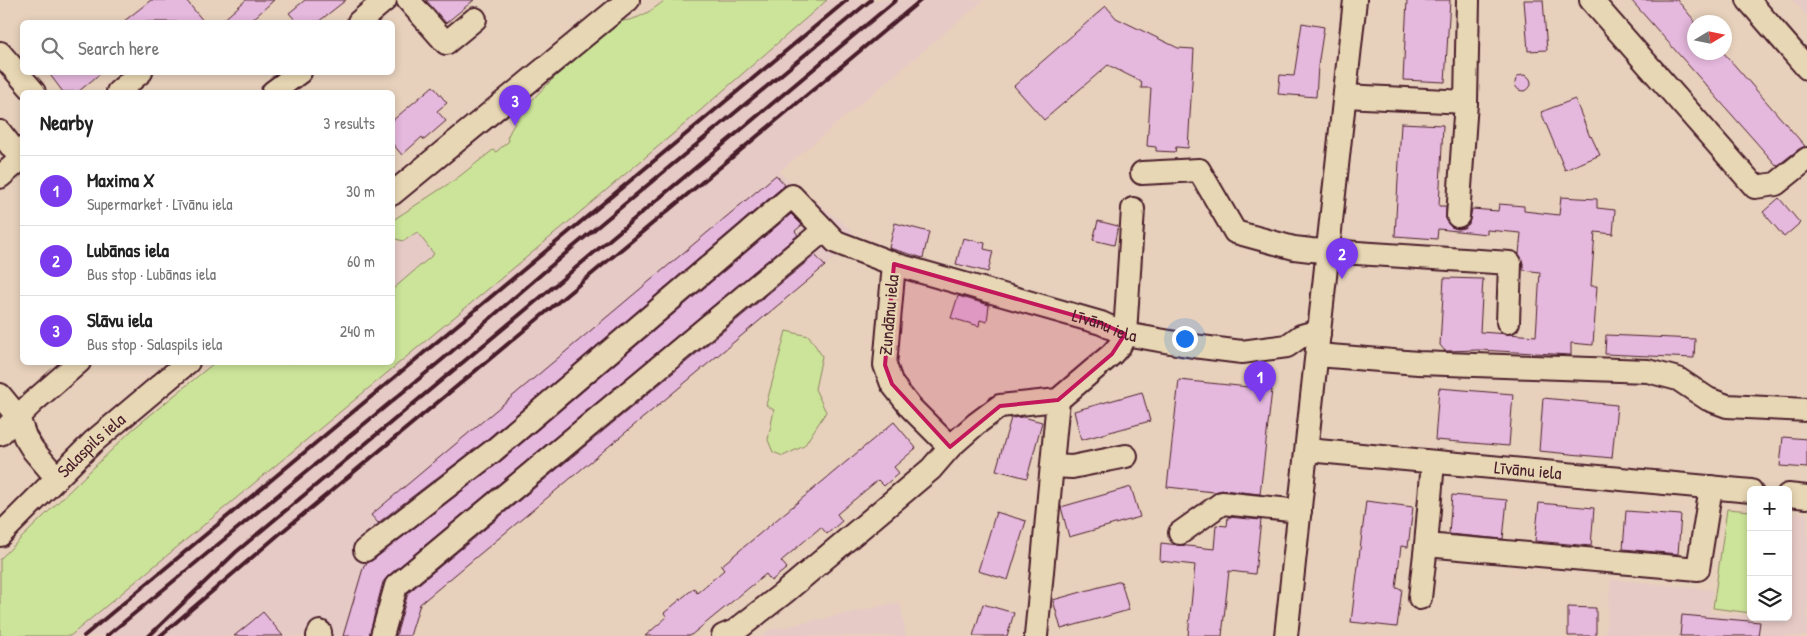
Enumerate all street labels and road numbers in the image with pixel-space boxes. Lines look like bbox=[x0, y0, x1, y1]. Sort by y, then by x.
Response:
street label: Zundānu iela bbox=[873, 273, 904, 356]
street label: Līvānu iela bbox=[1069, 302, 1139, 348]
street label: Salaspils iela bbox=[51, 407, 130, 483]
street label: Līvānu iela bbox=[1493, 454, 1563, 485]

